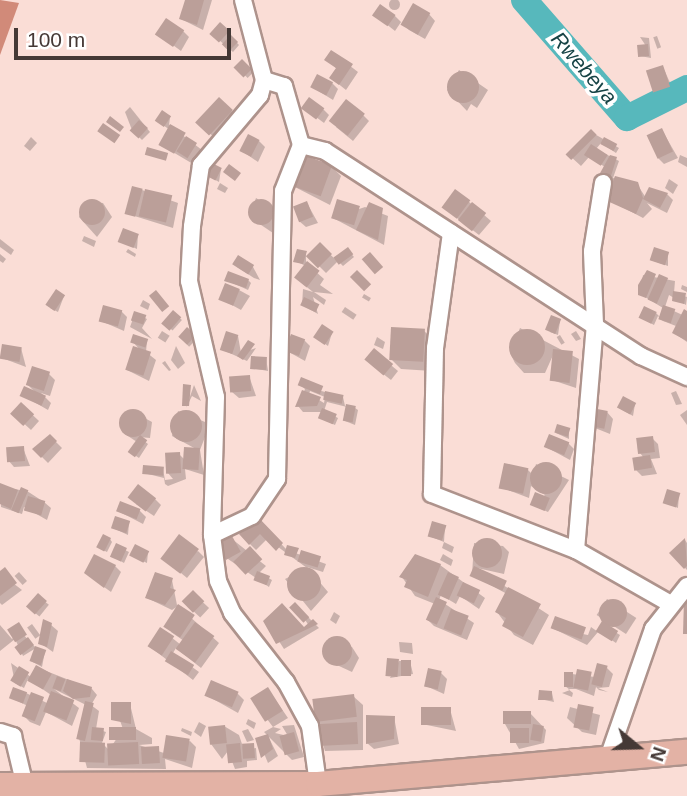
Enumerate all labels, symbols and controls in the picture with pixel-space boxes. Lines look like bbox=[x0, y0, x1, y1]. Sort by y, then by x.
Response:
scale bar bbox=[18, 14, 234, 58]
water label: Rwebeya bbox=[546, 27, 622, 109]
text: 100 m bbox=[27, 28, 85, 51]
north arrow bbox=[603, 712, 673, 782]
text: N bbox=[646, 744, 670, 764]

